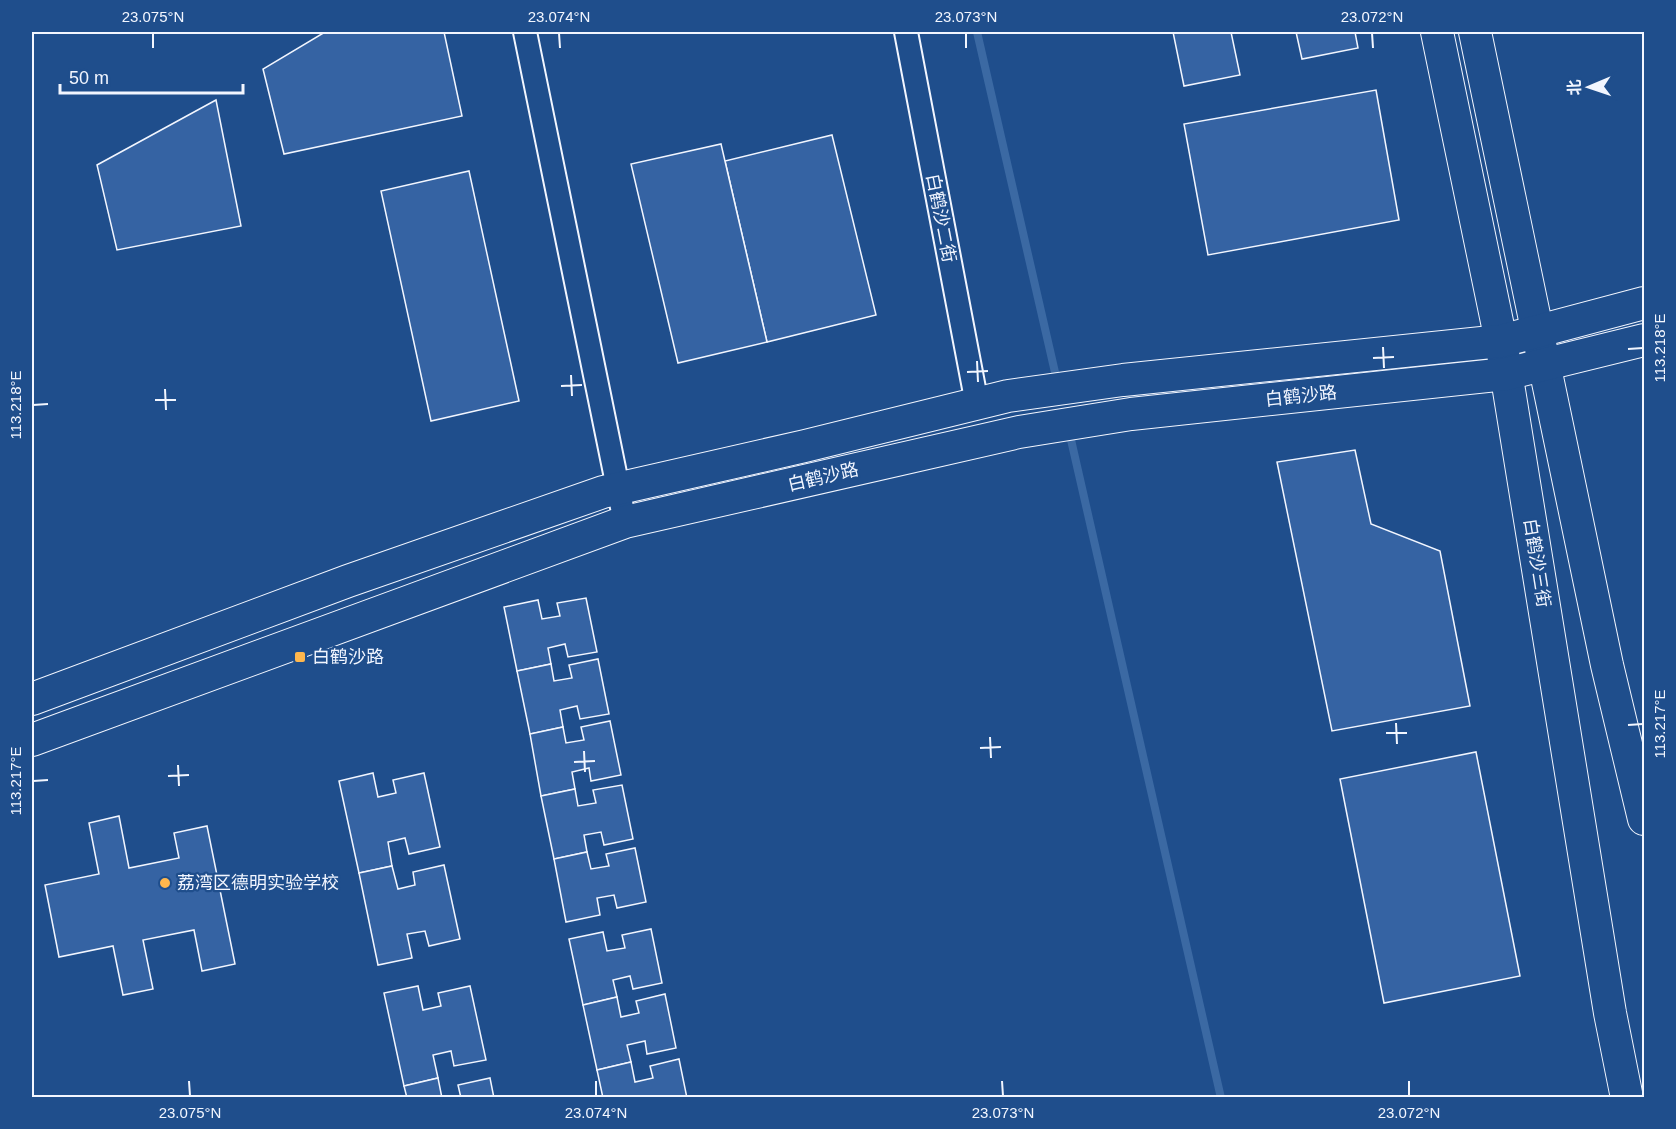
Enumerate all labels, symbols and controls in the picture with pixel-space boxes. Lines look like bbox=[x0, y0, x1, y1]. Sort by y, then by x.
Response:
text: 23.075°N bbox=[122, 8, 184, 25]
text: 23.074°N bbox=[528, 8, 590, 25]
text: 23.073°N bbox=[935, 8, 997, 25]
text: 23.072°N bbox=[1341, 8, 1403, 25]
scale bar bbox=[60, 57, 243, 95]
north arrow bbox=[1559, 57, 1619, 117]
text: 50 m bbox=[69, 68, 109, 88]
text: 北 bbox=[1566, 79, 1583, 96]
street label: 白鹤沙二街 bbox=[923, 172, 959, 264]
text: 113.218°E bbox=[1651, 313, 1668, 383]
text: 113.218°E bbox=[7, 370, 24, 440]
street label: 白鹤沙路 bbox=[1264, 382, 1338, 410]
street label: 白鹤沙路 bbox=[786, 459, 860, 495]
street label: 白鹤沙三街 bbox=[1520, 517, 1554, 609]
place label: 白鹤沙路 bbox=[312, 647, 384, 667]
marker: 白鹤沙路 bbox=[293, 650, 307, 664]
text: 113.217°E bbox=[1651, 689, 1668, 759]
text: 113.217°E bbox=[7, 746, 24, 816]
place label: 荔湾区德明实验学校 bbox=[177, 873, 339, 893]
marker: 荔湾区德明实验学校 bbox=[158, 876, 172, 890]
text: 23.075°N bbox=[159, 1104, 221, 1121]
text: 23.074°N bbox=[565, 1104, 627, 1121]
text: 23.073°N bbox=[972, 1104, 1034, 1121]
text: 23.072°N bbox=[1378, 1104, 1440, 1121]

